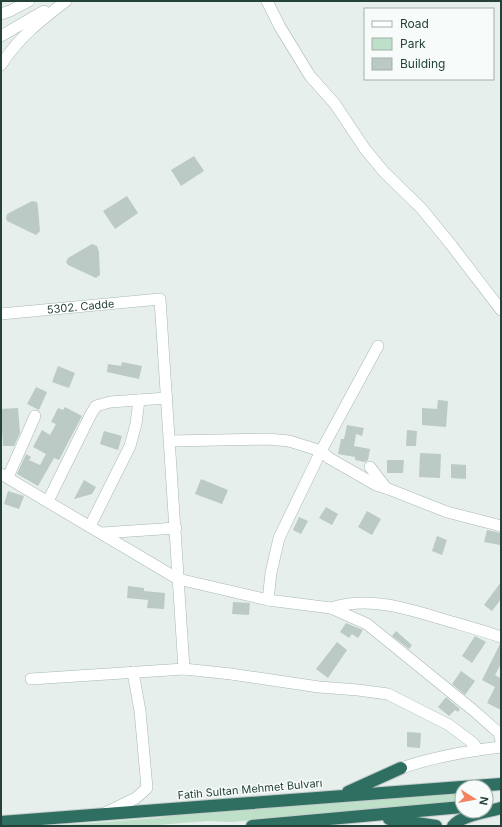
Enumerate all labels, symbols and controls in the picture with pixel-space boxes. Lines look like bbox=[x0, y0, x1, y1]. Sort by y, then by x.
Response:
legend bbox=[364, 8, 494, 80]
text: Road bbox=[400, 16, 429, 31]
text: Park bbox=[400, 36, 426, 51]
text: Building bbox=[400, 56, 445, 71]
street label: 5302. Cadde bbox=[46, 296, 115, 317]
street label: Fatih Sultan Mehmet Bulvarı bbox=[177, 776, 323, 802]
north arrow bbox=[454, 779, 494, 819]
text: N bbox=[476, 795, 491, 806]

